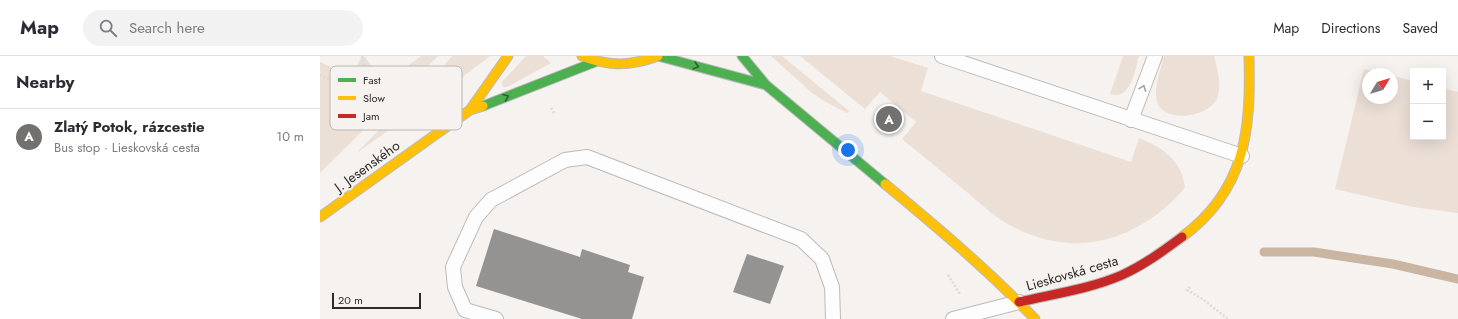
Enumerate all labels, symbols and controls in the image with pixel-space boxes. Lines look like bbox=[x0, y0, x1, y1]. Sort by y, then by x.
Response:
search box bbox=[83, 10, 363, 46]
text: Map bbox=[20, 14, 59, 41]
icon: search bbox=[97, 17, 119, 39]
text: Search here bbox=[129, 17, 205, 39]
text: Map bbox=[1273, 18, 1299, 38]
text: Directions bbox=[1321, 18, 1381, 38]
text: Saved bbox=[1403, 18, 1438, 38]
one-way arrow bbox=[692, 61, 699, 70]
legend bbox=[330, 66, 462, 130]
north arrow bbox=[1362, 68, 1398, 104]
map controls bbox=[1410, 68, 1446, 140]
button: + bbox=[1410, 68, 1446, 104]
text: Nearby bbox=[16, 70, 74, 94]
text: Fast bbox=[363, 72, 381, 88]
one-way arrow bbox=[1138, 84, 1146, 91]
text: Slow bbox=[363, 90, 385, 106]
one-way arrow bbox=[503, 93, 510, 101]
pin: A bbox=[876, 104, 902, 134]
button: − bbox=[1410, 104, 1446, 140]
text: Jam bbox=[361, 108, 380, 124]
text: Zlatý Potok, rázcestie bbox=[54, 116, 205, 138]
text: A bbox=[24, 127, 34, 146]
text: 10 m bbox=[276, 127, 304, 146]
street label: J. Jesenského bbox=[329, 135, 404, 198]
text: Bus stop · Lieskovská cesta bbox=[54, 138, 200, 157]
your location bbox=[838, 140, 858, 160]
street label: Lieskovská cesta bbox=[1024, 250, 1120, 296]
scale bar bbox=[332, 291, 421, 310]
text: 20 m bbox=[338, 292, 363, 308]

